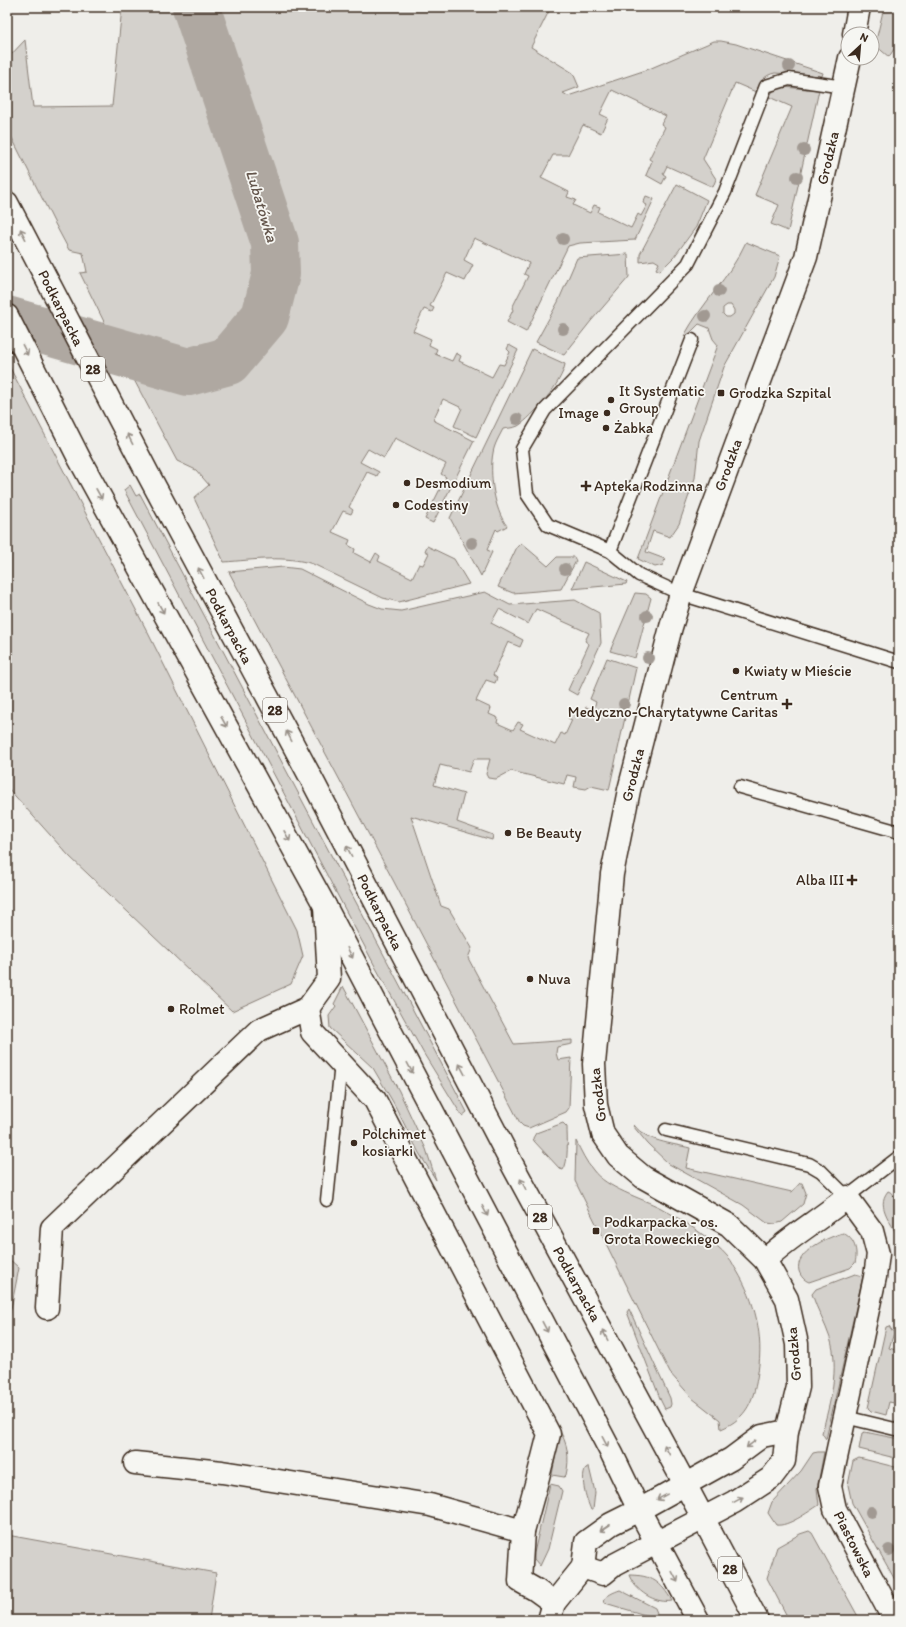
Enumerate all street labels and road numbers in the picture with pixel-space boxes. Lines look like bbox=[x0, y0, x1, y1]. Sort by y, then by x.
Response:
street label: Grodzka bbox=[813, 129, 843, 186]
street label: Podkarpacka bbox=[34, 267, 88, 349]
road number: 28 bbox=[81, 357, 105, 381]
street label: Grodzka bbox=[710, 436, 746, 494]
street label: Podkarpacka bbox=[202, 585, 257, 667]
road number: 28 bbox=[263, 698, 287, 722]
street label: Grodzka bbox=[618, 746, 648, 803]
street label: Podkarpacka bbox=[353, 871, 407, 953]
street label: Grodzka bbox=[586, 1066, 610, 1123]
road number: 28 bbox=[528, 1205, 552, 1229]
street label: Podkarpacka bbox=[549, 1243, 605, 1325]
street label: Grodzka bbox=[783, 1326, 805, 1382]
street label: Piastowska bbox=[830, 1508, 878, 1580]
road number: 28 bbox=[718, 1557, 742, 1581]

